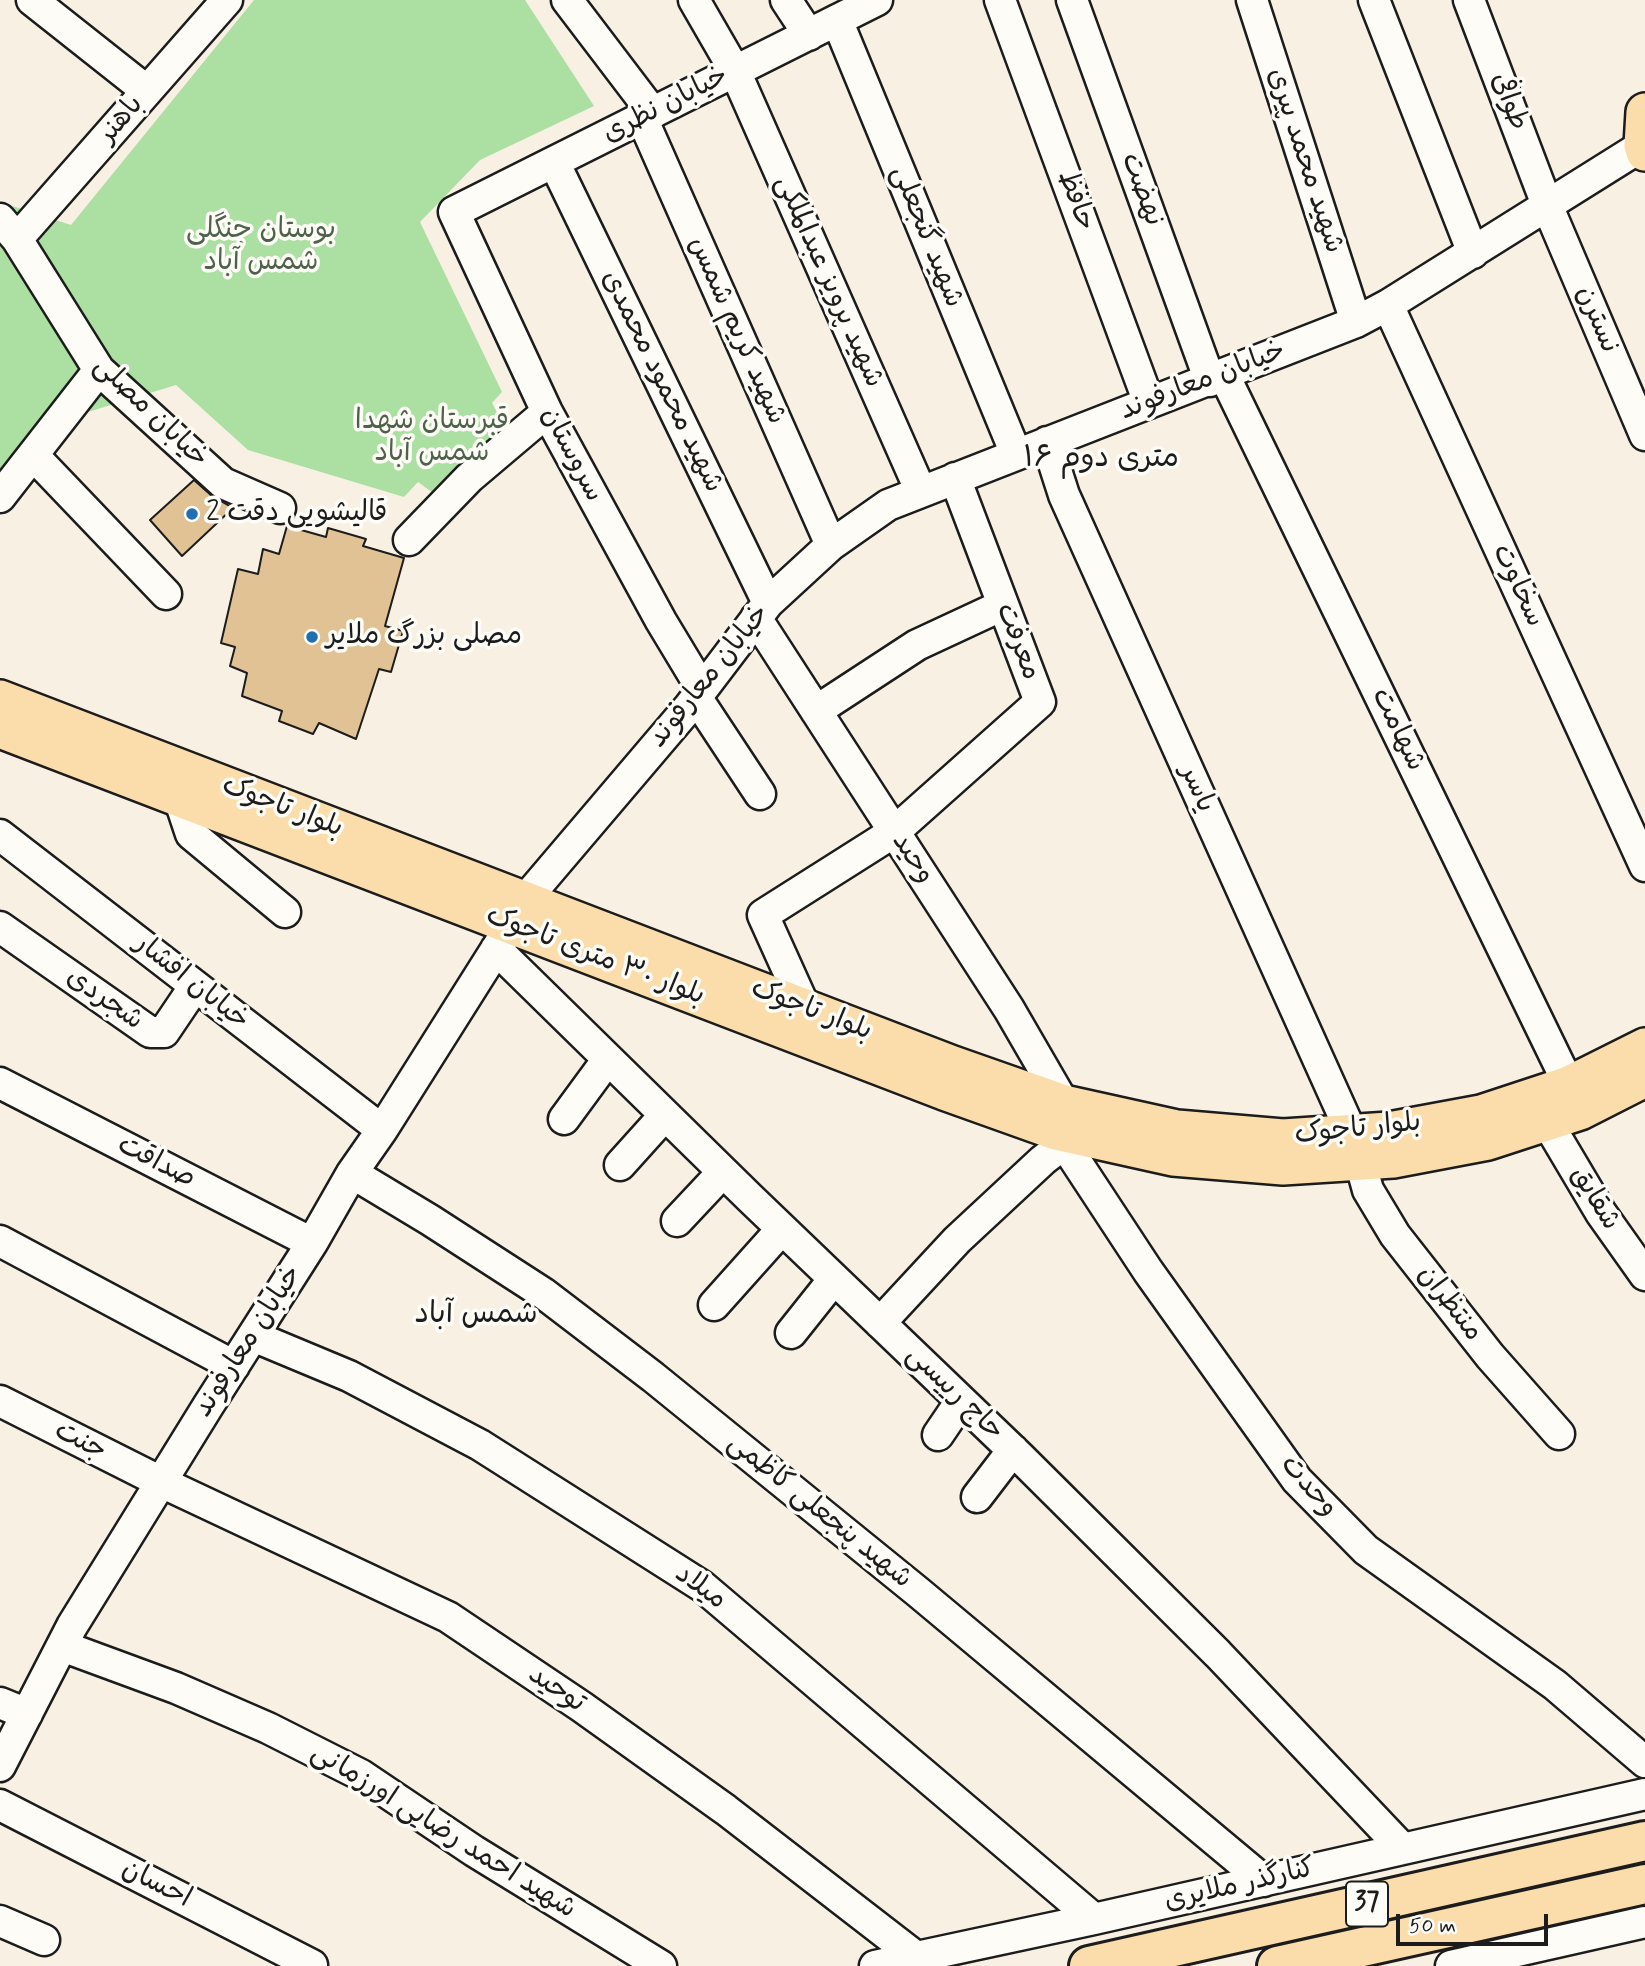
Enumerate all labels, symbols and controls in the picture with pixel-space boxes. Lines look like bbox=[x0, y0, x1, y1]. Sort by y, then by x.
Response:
street label: خیابان نظری bbox=[598, 60, 734, 152]
street label: شهید محمد پیری bbox=[1258, 64, 1350, 258]
street label: طوافی bbox=[1482, 68, 1534, 136]
street label: باهنر bbox=[92, 89, 152, 151]
street label: نهضت bbox=[1112, 149, 1170, 231]
street label: شهید گنجعلی bbox=[882, 161, 970, 313]
street label: حافظ bbox=[1049, 166, 1101, 236]
street label: شهید پرویز عبدالملکی bbox=[766, 171, 890, 393]
park label: بوستان جنگلی شمس آباد bbox=[186, 214, 336, 280]
street label: شهید کریم شمس bbox=[680, 232, 792, 430]
street label: شهید محمود محمدی bbox=[593, 266, 729, 498]
street label: نسترن bbox=[1567, 281, 1625, 359]
street label: خیابان معارفوند bbox=[1116, 335, 1290, 429]
street label: خیابان مصلی bbox=[86, 350, 214, 476]
street label: سروستان bbox=[532, 402, 610, 508]
park label: قبرستان شهدا شمس آباد bbox=[355, 405, 509, 471]
district label: ۱۶ متری دوم bbox=[1023, 442, 1179, 478]
place label: قالیشویی دقت 2 bbox=[206, 497, 387, 531]
marker: قالیشویی دقت 2 bbox=[184, 506, 200, 522]
street label: سخاوت bbox=[1483, 539, 1551, 633]
street label: خیابان معارفوند bbox=[642, 599, 778, 755]
street label: معرفت bbox=[987, 599, 1047, 685]
place label: مصلی بزرگ ملایر bbox=[326, 620, 522, 654]
marker: مصلی بزرگ ملایر bbox=[304, 629, 320, 645]
street label: شهامت bbox=[1363, 683, 1431, 777]
street label: یاسر bbox=[1171, 760, 1221, 818]
street label: بلوار تاجوک bbox=[217, 770, 347, 846]
street label: وحید bbox=[883, 827, 941, 891]
street label: بلوار ۳۰ متری تاجوک bbox=[481, 900, 709, 1014]
street label: خیابان افشار bbox=[127, 928, 255, 1038]
street label: شجردی bbox=[59, 961, 149, 1039]
street label: بلوار تاجوک bbox=[746, 973, 876, 1049]
street label: بلوار تاجوک bbox=[1293, 1107, 1423, 1153]
street label: صداقت bbox=[111, 1129, 201, 1197]
street label: شقایق bbox=[1561, 1161, 1627, 1237]
street label: منتظران bbox=[1409, 1259, 1489, 1349]
street label: خیابان معارفوند bbox=[187, 1260, 311, 1424]
district label: شمس آباد bbox=[414, 1298, 538, 1334]
street label: حاج رییسی bbox=[898, 1339, 1010, 1449]
street label: جنت bbox=[48, 1415, 112, 1469]
street label: شهید پنجعلی کاظمی bbox=[720, 1427, 918, 1597]
street label: وحدت bbox=[1272, 1449, 1344, 1525]
street label: میلاد bbox=[668, 1558, 732, 1618]
street label: توحید bbox=[521, 1659, 591, 1721]
street label: شهید احمد رضایی اورزمانی bbox=[304, 1737, 582, 1927]
street label: کنارگذر ملایری bbox=[1161, 1852, 1319, 1920]
street label: احسان bbox=[116, 1853, 196, 1917]
road number: 37 bbox=[1346, 1882, 1388, 1926]
scale bar bbox=[1400, 1899, 1552, 1943]
text: 50 m bbox=[1409, 1912, 1456, 1940]

